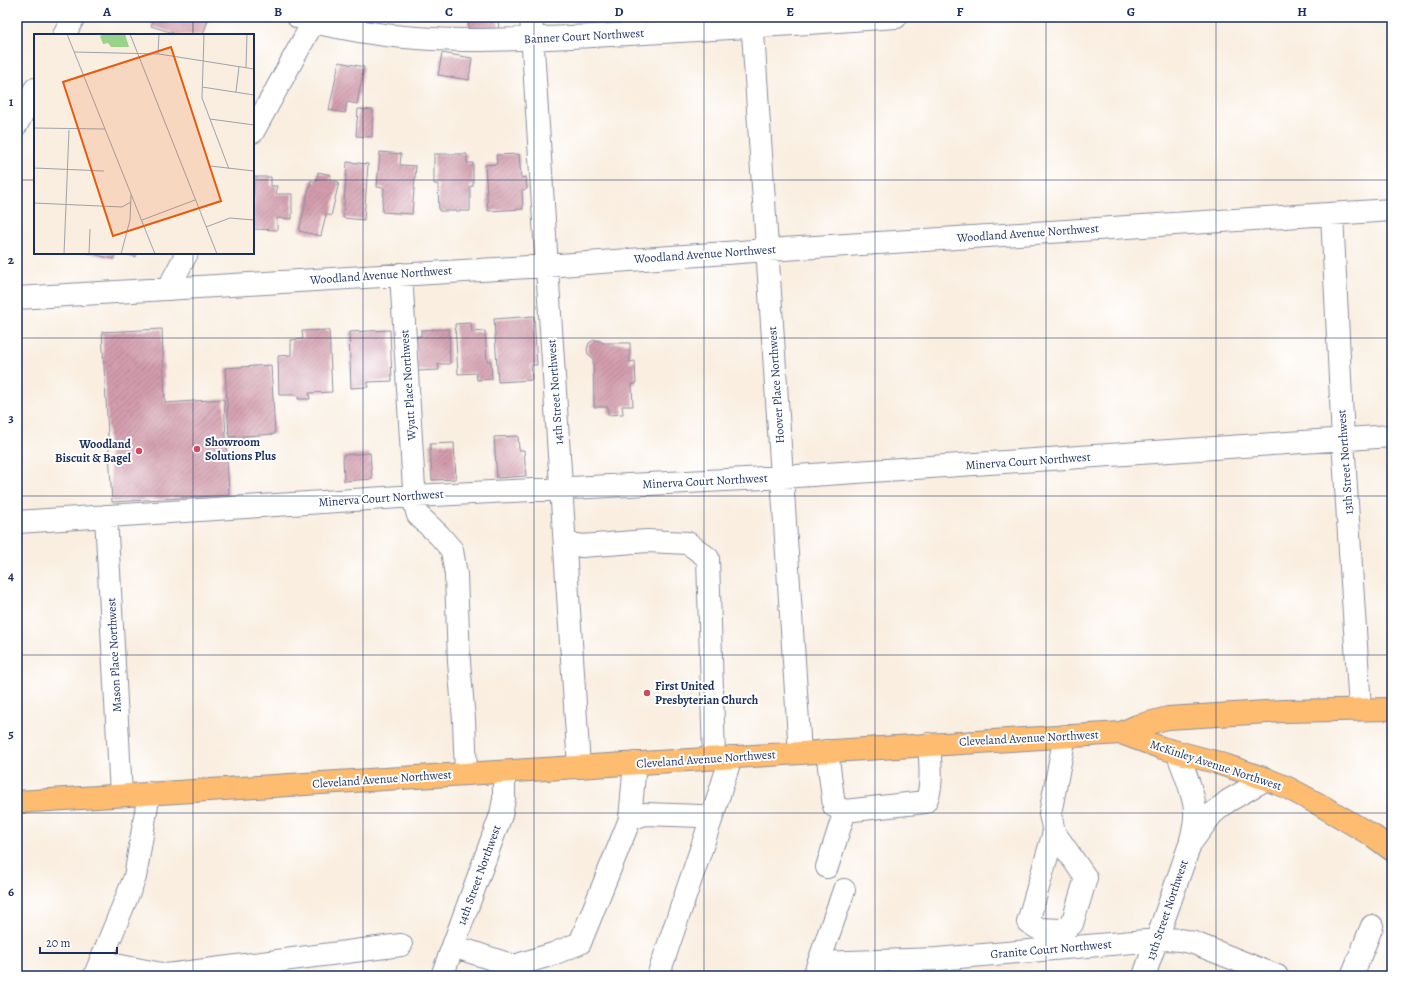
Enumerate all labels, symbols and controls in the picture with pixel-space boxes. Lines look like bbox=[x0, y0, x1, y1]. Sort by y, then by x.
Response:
text: A bbox=[102, 3, 112, 20]
text: B bbox=[274, 3, 282, 20]
text: C bbox=[445, 3, 453, 20]
text: D bbox=[614, 3, 624, 20]
text: E bbox=[786, 3, 794, 20]
text: F bbox=[957, 3, 964, 20]
text: G bbox=[1127, 3, 1135, 20]
text: H bbox=[1297, 3, 1307, 20]
street label: Banner Court Northwest bbox=[523, 25, 645, 47]
inset map bbox=[34, 34, 254, 254]
text: 1 bbox=[9, 93, 14, 110]
street label: Woodland Avenue Northwest bbox=[955, 220, 1100, 246]
street label: Woodland Avenue Northwest bbox=[632, 241, 777, 267]
text: 2 bbox=[8, 251, 15, 268]
street label: Woodland Avenue Northwest bbox=[308, 262, 453, 288]
street label: Hoover Place Northwest bbox=[764, 326, 788, 444]
street label: Wyatt Place Northwest bbox=[396, 329, 420, 442]
street label: 14th Street Northwest bbox=[543, 339, 567, 445]
text: 3 bbox=[8, 409, 14, 426]
street label: 13th Street Northwest bbox=[1333, 409, 1357, 515]
place label: Showroom Solutions Plus bbox=[205, 434, 276, 464]
place label: Woodland Biscuit & Bagel bbox=[55, 436, 132, 466]
marker: Showroom Solutions Plus bbox=[192, 444, 202, 454]
marker: Woodland Biscuit & Bagel bbox=[134, 446, 144, 456]
street label: Minerva Court Northwest bbox=[965, 449, 1091, 473]
street label: Minerva Court Northwest bbox=[642, 470, 768, 492]
street label: Minerva Court Northwest bbox=[318, 486, 444, 510]
text: 4 bbox=[8, 567, 14, 584]
street label: Mason Place Northwest bbox=[103, 597, 125, 713]
place label: First United Presbyterian Church bbox=[655, 678, 759, 708]
marker: First United Presbyterian Church bbox=[642, 688, 652, 698]
text: 5 bbox=[8, 725, 14, 742]
street label: Cleveland Avenue Northwest bbox=[959, 726, 1099, 750]
street label: McKinley Avenue Northwest bbox=[1148, 736, 1284, 794]
street label: Cleveland Avenue Northwest bbox=[636, 746, 776, 772]
street label: Cleveland Avenue Northwest bbox=[312, 766, 452, 792]
street label: 14th Street Northwest bbox=[453, 823, 505, 927]
street label: 13th Street Northwest bbox=[1142, 858, 1192, 962]
text: 6 bbox=[8, 883, 14, 900]
scale bar bbox=[40, 929, 117, 955]
text: 20 m bbox=[46, 935, 70, 951]
street label: Granite Court Northwest bbox=[990, 936, 1112, 962]

